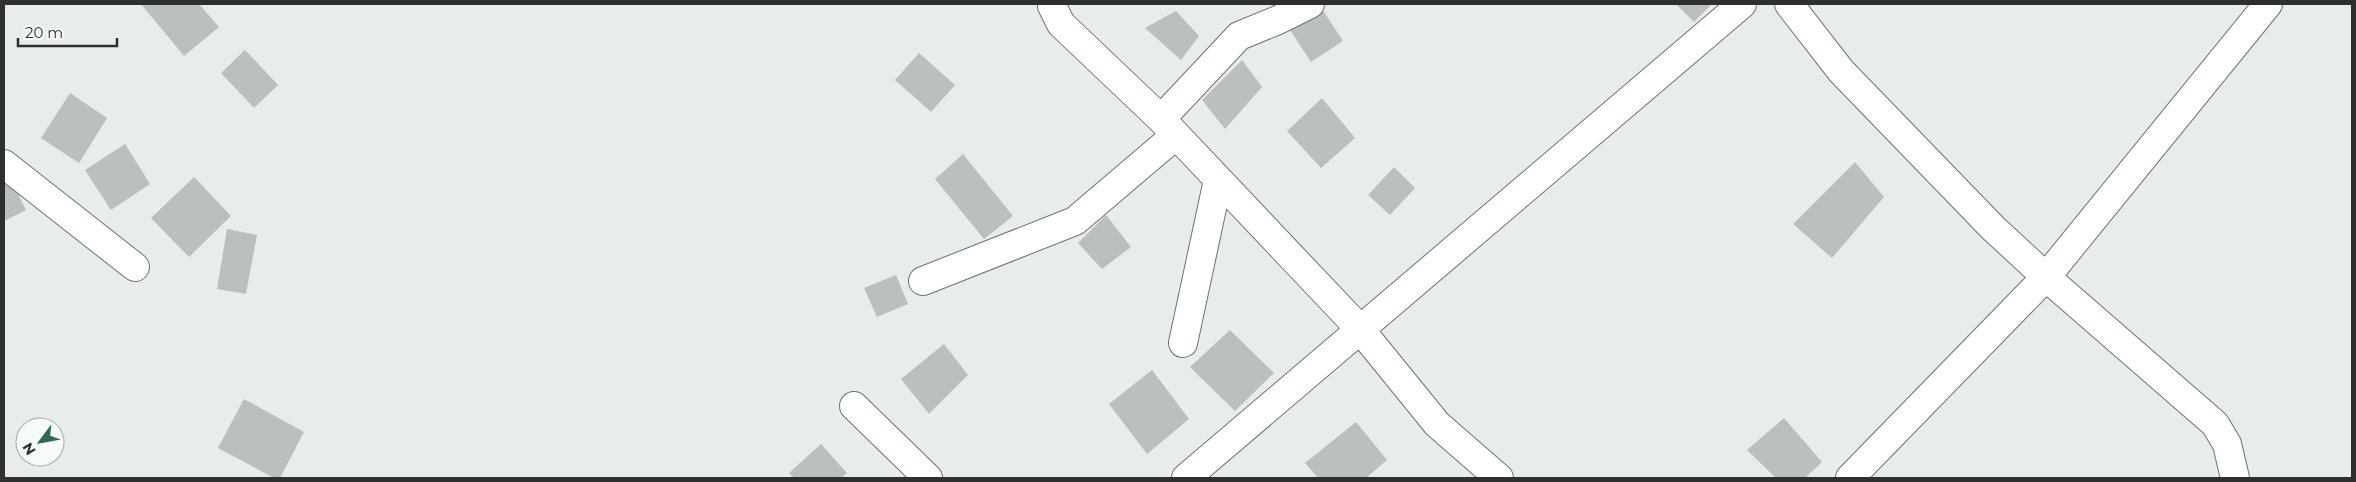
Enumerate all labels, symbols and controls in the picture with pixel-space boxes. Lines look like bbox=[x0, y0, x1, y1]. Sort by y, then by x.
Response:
scale bar bbox=[18, 15, 116, 47]
text: 20 m bbox=[25, 23, 63, 42]
north arrow bbox=[15, 417, 65, 467]
text: N bbox=[18, 439, 40, 458]

